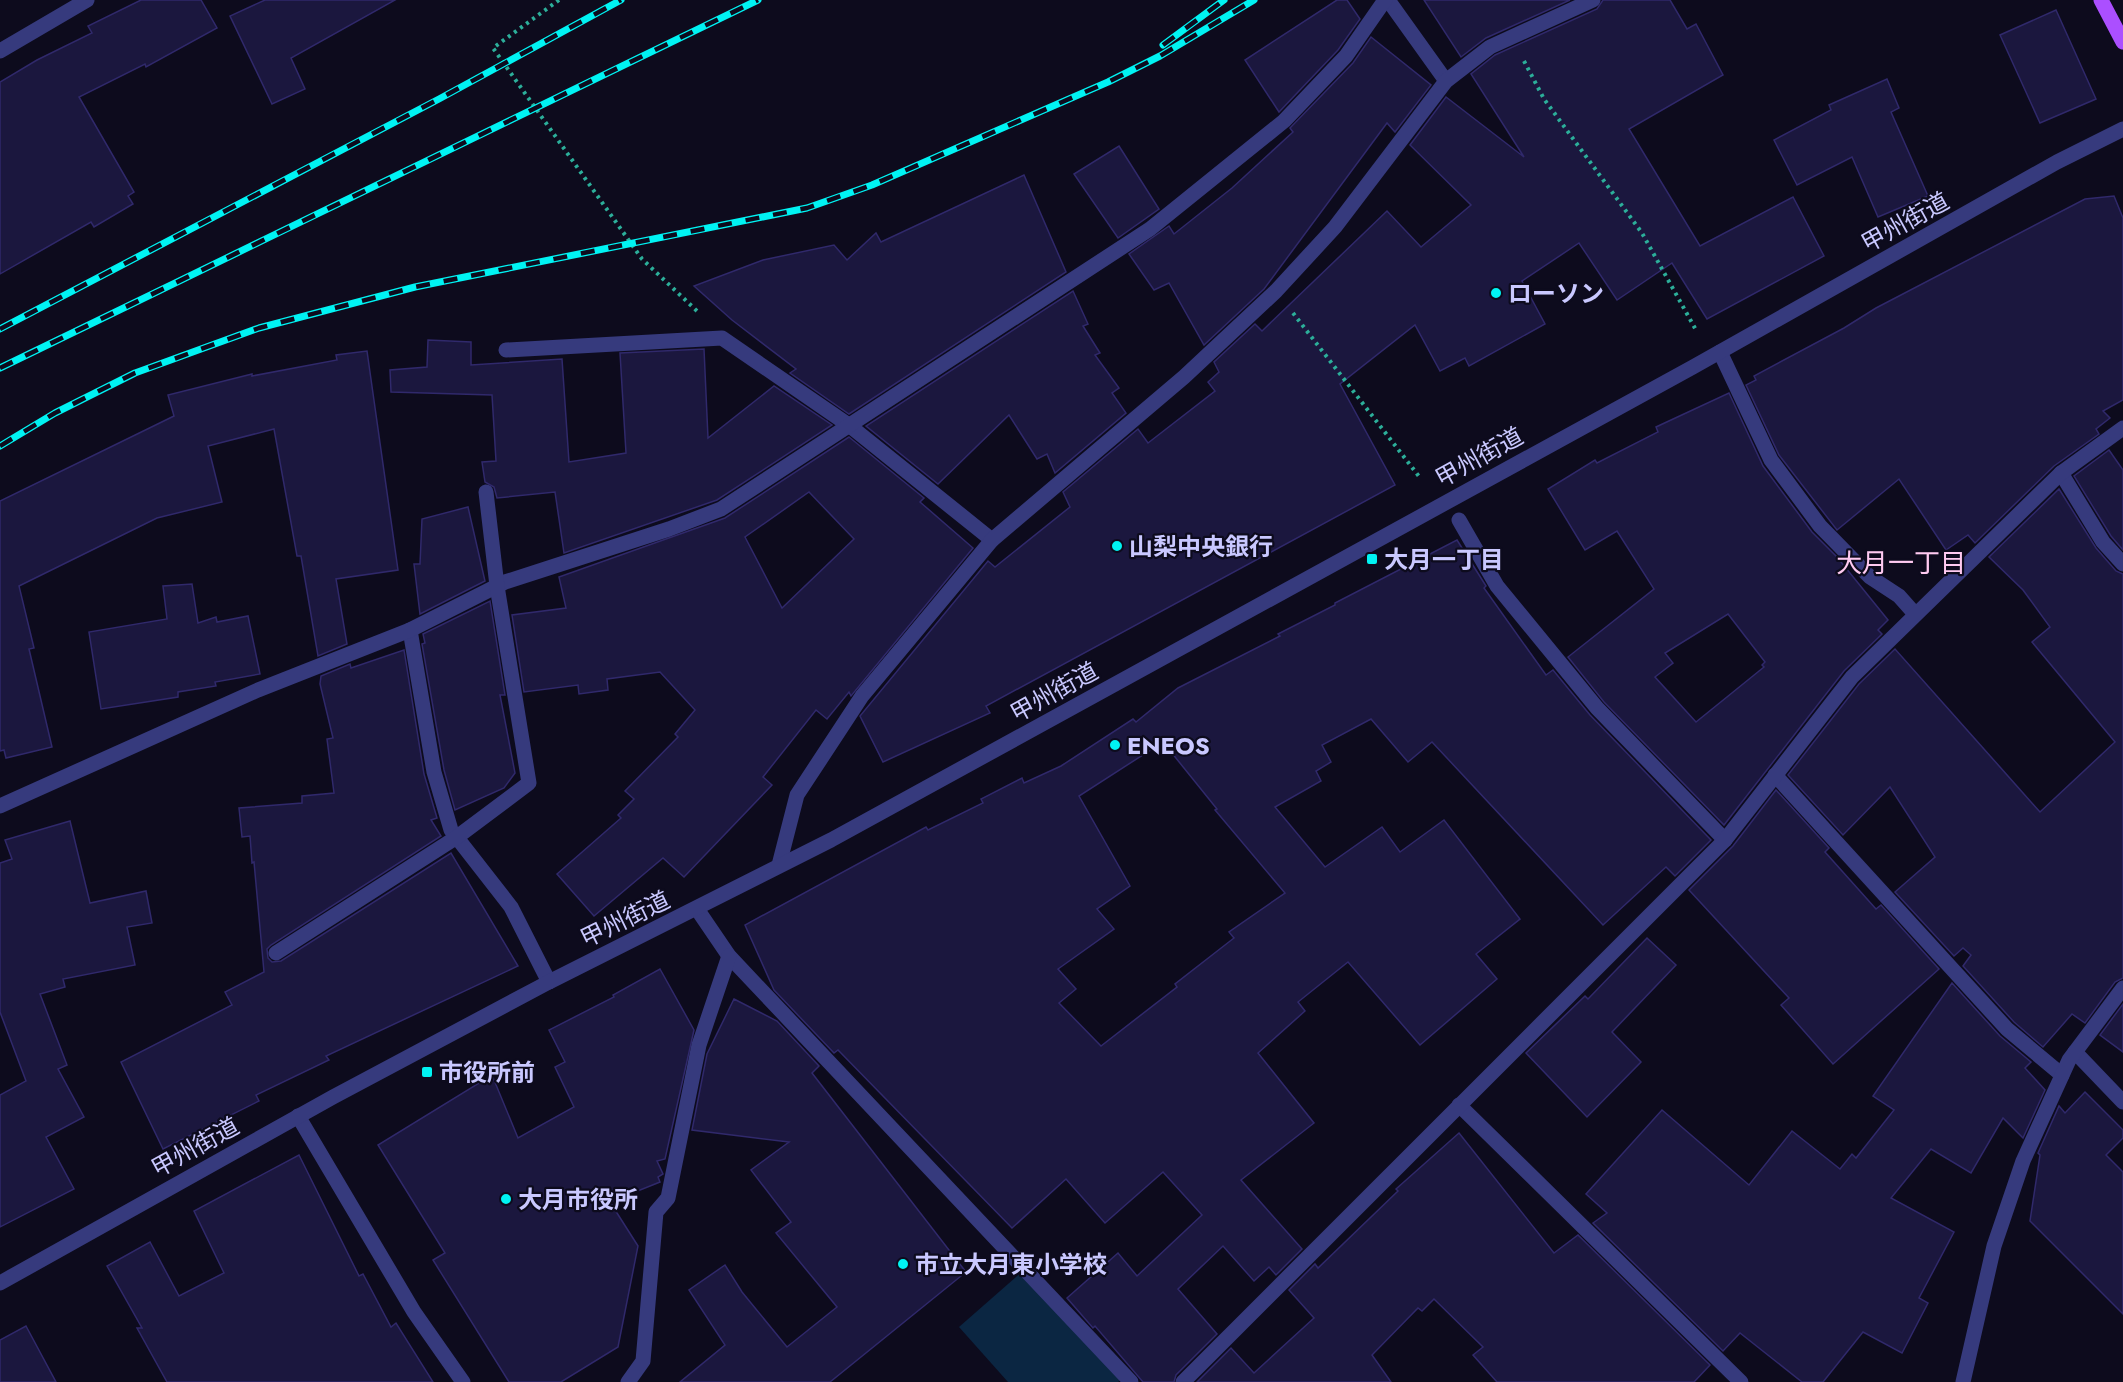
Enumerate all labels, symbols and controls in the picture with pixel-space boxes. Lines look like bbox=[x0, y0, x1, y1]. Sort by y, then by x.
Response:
street label: 甲州街道 bbox=[1855, 183, 1955, 261]
place label: ローソン bbox=[1508, 276, 1604, 311]
marker: ローソン bbox=[1489, 286, 1503, 300]
street label: 甲州街道 bbox=[1429, 418, 1529, 496]
place label: 山梨中央銀行 bbox=[1129, 529, 1273, 564]
marker: 山梨中央銀行 bbox=[1110, 539, 1124, 553]
place label: 大月一丁目 bbox=[1384, 542, 1504, 577]
district label: 大月一丁目 bbox=[1836, 544, 1966, 582]
marker: 大月一丁目 bbox=[1365, 552, 1379, 566]
street label: 甲州街道 bbox=[1004, 653, 1104, 731]
place label: ENEOS bbox=[1127, 728, 1210, 763]
marker: ENEOS bbox=[1108, 738, 1122, 752]
street label: 甲州街道 bbox=[574, 882, 676, 956]
place label: 市役所前 bbox=[439, 1055, 535, 1090]
marker: 市役所前 bbox=[420, 1065, 434, 1079]
street label: 甲州街道 bbox=[145, 1108, 245, 1186]
place label: 大月市役所 bbox=[518, 1182, 638, 1217]
marker: 大月市役所 bbox=[499, 1192, 513, 1206]
place label: 市立大月東小学校 bbox=[915, 1247, 1107, 1282]
marker: 市立大月東小学校 bbox=[896, 1257, 910, 1271]

